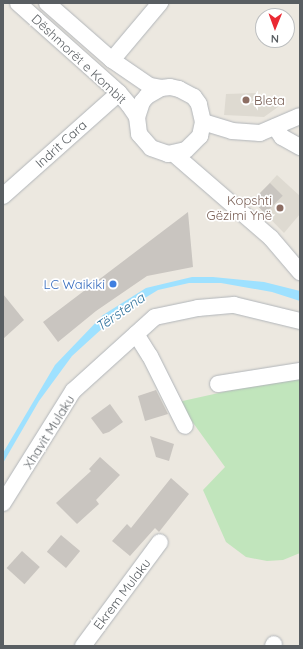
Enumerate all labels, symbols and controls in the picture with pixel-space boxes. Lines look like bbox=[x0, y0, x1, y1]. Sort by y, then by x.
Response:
north arrow bbox=[255, 8, 295, 48]
street label: Dëshmorët e Kombit bbox=[28, 11, 130, 107]
text: N bbox=[271, 32, 279, 46]
place label: Bleta bbox=[254, 92, 285, 108]
marker: Bleta bbox=[241, 95, 251, 105]
street label: Indrit Cara bbox=[32, 117, 90, 171]
place label: Kopshti Gëzimi Ynë bbox=[207, 193, 272, 224]
marker: Kopshti Gëzimi Ynë bbox=[275, 203, 285, 213]
place label: LC Waikiki bbox=[44, 276, 105, 292]
marker: LC Waikiki bbox=[108, 279, 118, 289]
water label: Tërstena bbox=[92, 289, 148, 335]
street label: Xhavit Mulaku bbox=[20, 392, 78, 472]
street label: Ekrem Mulaku bbox=[90, 555, 154, 633]

